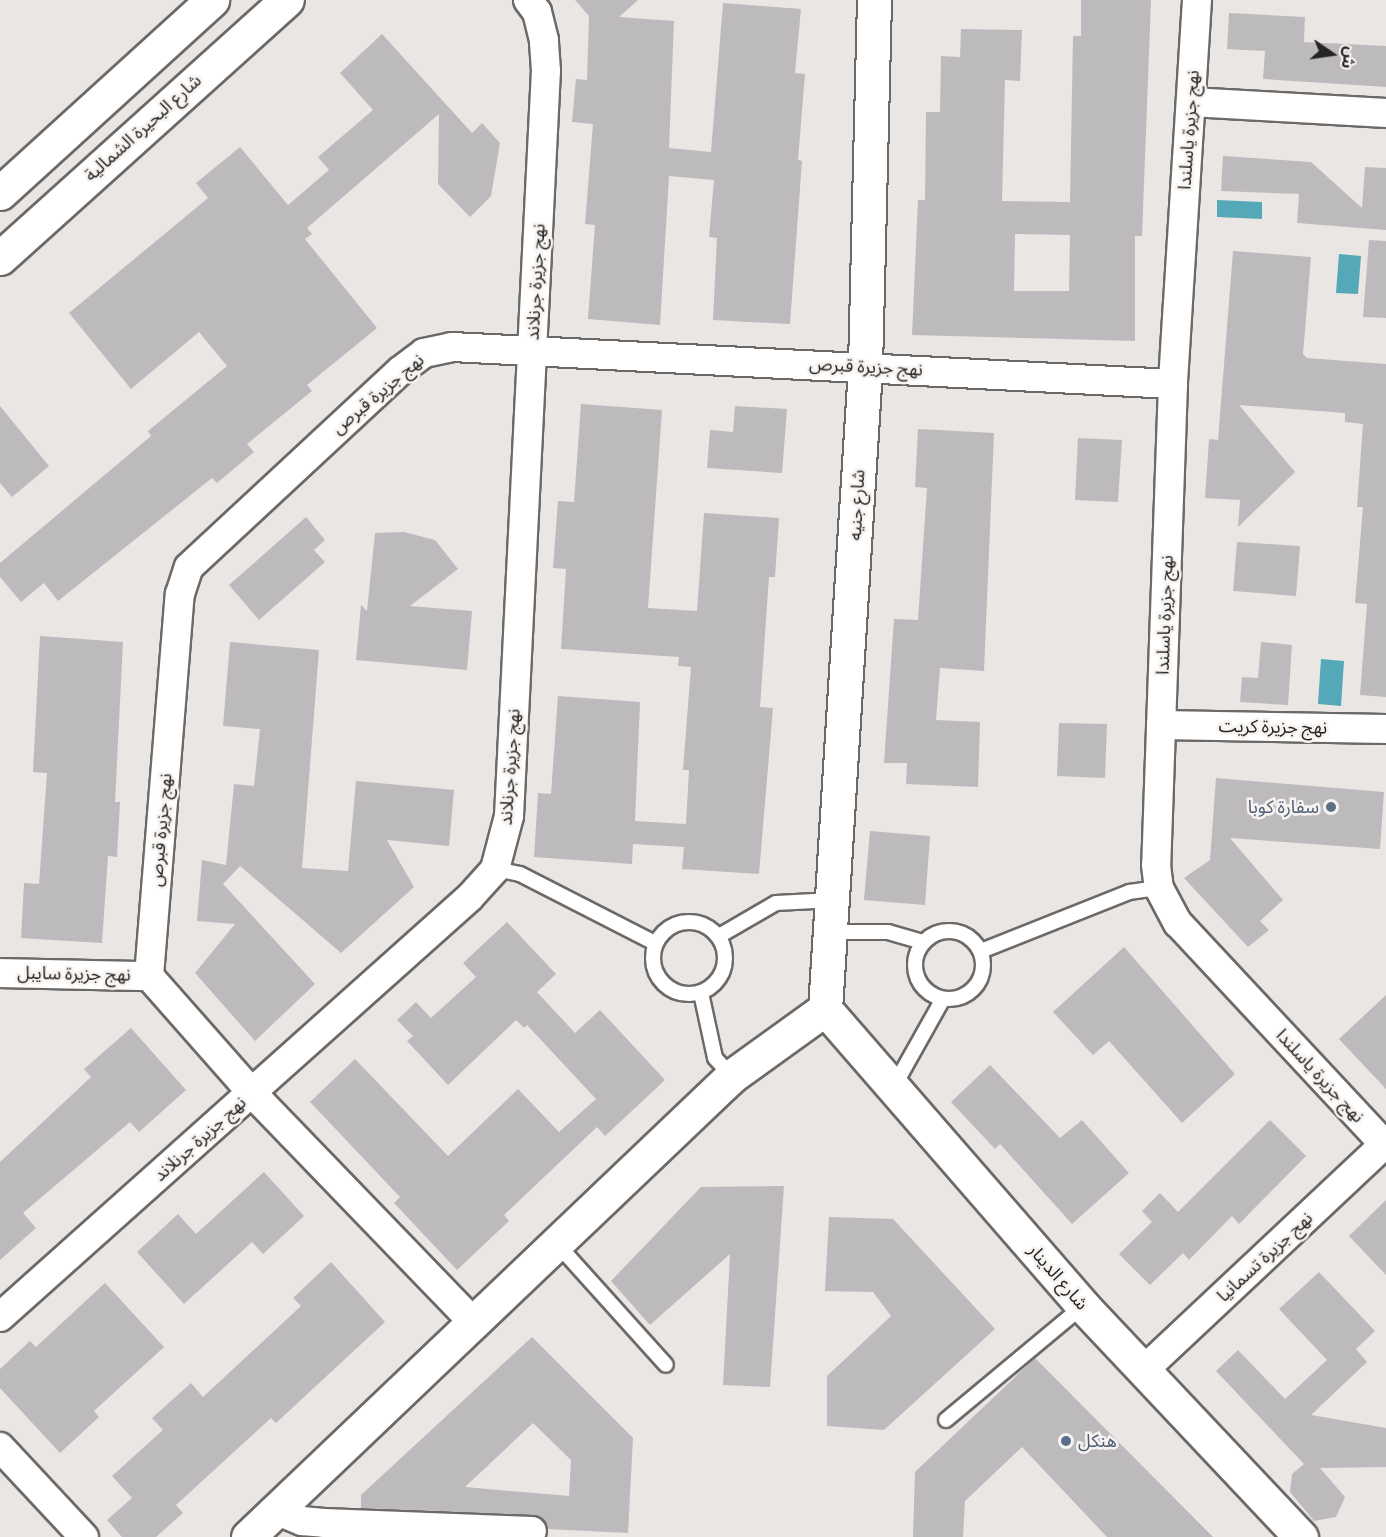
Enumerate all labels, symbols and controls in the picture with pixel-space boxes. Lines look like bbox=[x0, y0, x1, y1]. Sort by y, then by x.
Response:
north arrow bbox=[1302, 24, 1362, 84]
text: ش bbox=[1337, 45, 1362, 71]
street label: شارع البحيرة الشمالية bbox=[80, 70, 206, 186]
street label: نهج جزيرة ياسلندا bbox=[1174, 70, 1204, 190]
street label: نهج جزيرة جرنلاند bbox=[522, 223, 550, 341]
street label: نهج جزيرة قبرص bbox=[327, 349, 429, 439]
street label: نهج جزيرة قبرص bbox=[809, 353, 923, 381]
street label: شارع جنيه bbox=[844, 469, 870, 541]
street label: نهج جزيرة ياسلندا bbox=[1152, 555, 1178, 675]
street label: نهج جزيرة جرنلاند bbox=[495, 708, 525, 826]
street label: نهج جزيرة كريت bbox=[1219, 715, 1327, 739]
street label: نهج جزيرة قبرص bbox=[145, 772, 177, 888]
place label: سفارة كوبا bbox=[1248, 796, 1319, 818]
marker: سفارة كوبا bbox=[1324, 800, 1338, 814]
street label: نهج جزيرة سايبل bbox=[17, 962, 131, 986]
street label: نهج جزيرة ياسلندا bbox=[1271, 1025, 1369, 1127]
street label: نهج جزيرة جرنلاند bbox=[149, 1092, 251, 1186]
street label: نهج جزيرة تسمانيا bbox=[1213, 1207, 1317, 1307]
street label: شارع الدينار bbox=[1023, 1239, 1093, 1315]
place label: هنكل bbox=[1078, 1430, 1117, 1452]
marker: هنكل bbox=[1059, 1434, 1073, 1448]

